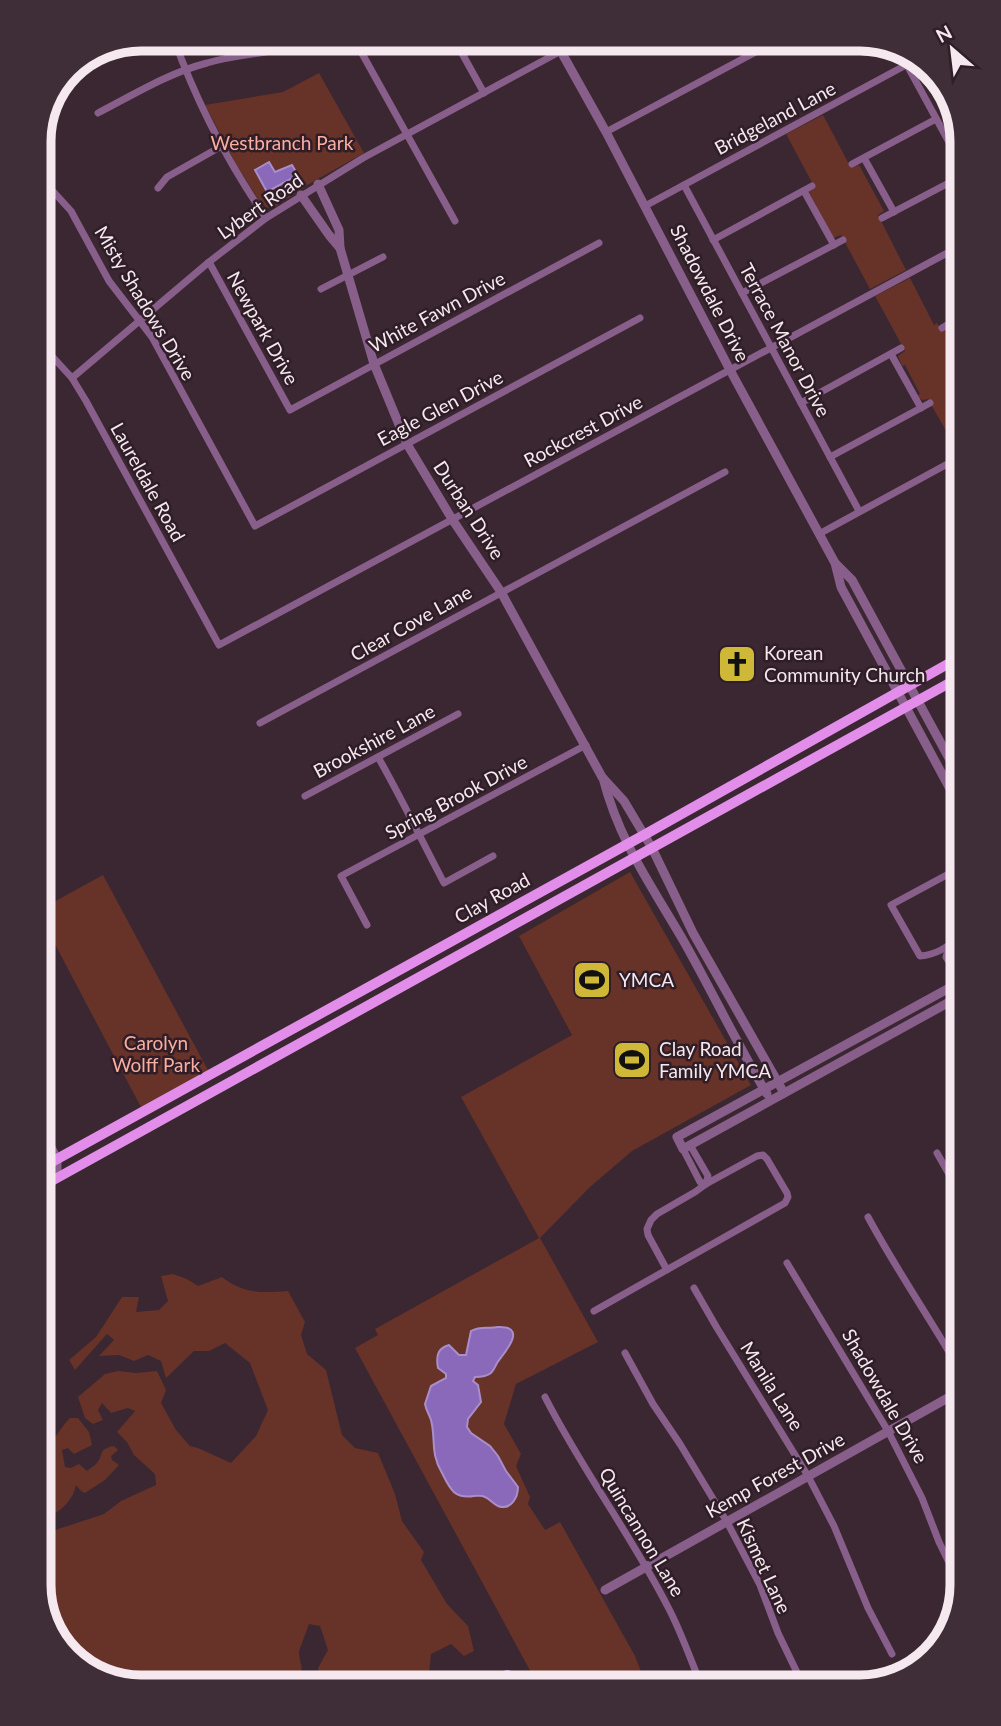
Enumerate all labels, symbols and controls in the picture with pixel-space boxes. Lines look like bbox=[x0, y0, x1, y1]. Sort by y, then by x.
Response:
north arrow bbox=[917, 14, 987, 84]
text: N bbox=[932, 20, 956, 47]
street label: Bridgeland Lane bbox=[710, 76, 839, 159]
park label: Westbranch Park bbox=[211, 131, 354, 154]
street label: Lybert Road bbox=[212, 168, 307, 243]
street label: Shadowdale Drive bbox=[666, 220, 755, 365]
street label: Misty Shadows Drive bbox=[90, 221, 201, 384]
street label: Terrace Manor Drive bbox=[735, 259, 836, 421]
street label: White Fawn Drive bbox=[365, 266, 509, 357]
street label: Newpark Drive bbox=[223, 267, 304, 388]
street label: Eagle Glen Drive bbox=[373, 365, 506, 450]
street label: Rockcrest Drive bbox=[519, 390, 646, 471]
street label: Laureldale Road bbox=[106, 418, 191, 545]
street label: Durban Drive bbox=[429, 456, 510, 563]
street label: Clear Cove Lane bbox=[346, 580, 476, 665]
place label: Korean Community Church bbox=[764, 641, 925, 686]
church icon: Korean Community Church bbox=[716, 643, 758, 685]
street label: Brookshire Lane bbox=[309, 699, 439, 782]
street label: Spring Brook Drive bbox=[381, 749, 531, 844]
street label: Clay Road bbox=[450, 867, 534, 928]
sports icon: YMCA bbox=[571, 959, 613, 1001]
place label: YMCA bbox=[619, 968, 674, 991]
park label: Carolyn Wolff Park bbox=[112, 1031, 200, 1076]
place label: Clay Road Family YMCA bbox=[659, 1037, 771, 1082]
sports icon: Clay Road Family YMCA bbox=[611, 1039, 653, 1081]
street label: Shadowdale Drive bbox=[838, 1325, 933, 1467]
street label: Manila Lane bbox=[736, 1337, 809, 1434]
street label: Kemp Forest Drive bbox=[701, 1427, 848, 1522]
street label: Quincannon Lane bbox=[595, 1463, 690, 1601]
street label: Kismet Lane bbox=[732, 1514, 797, 1617]

